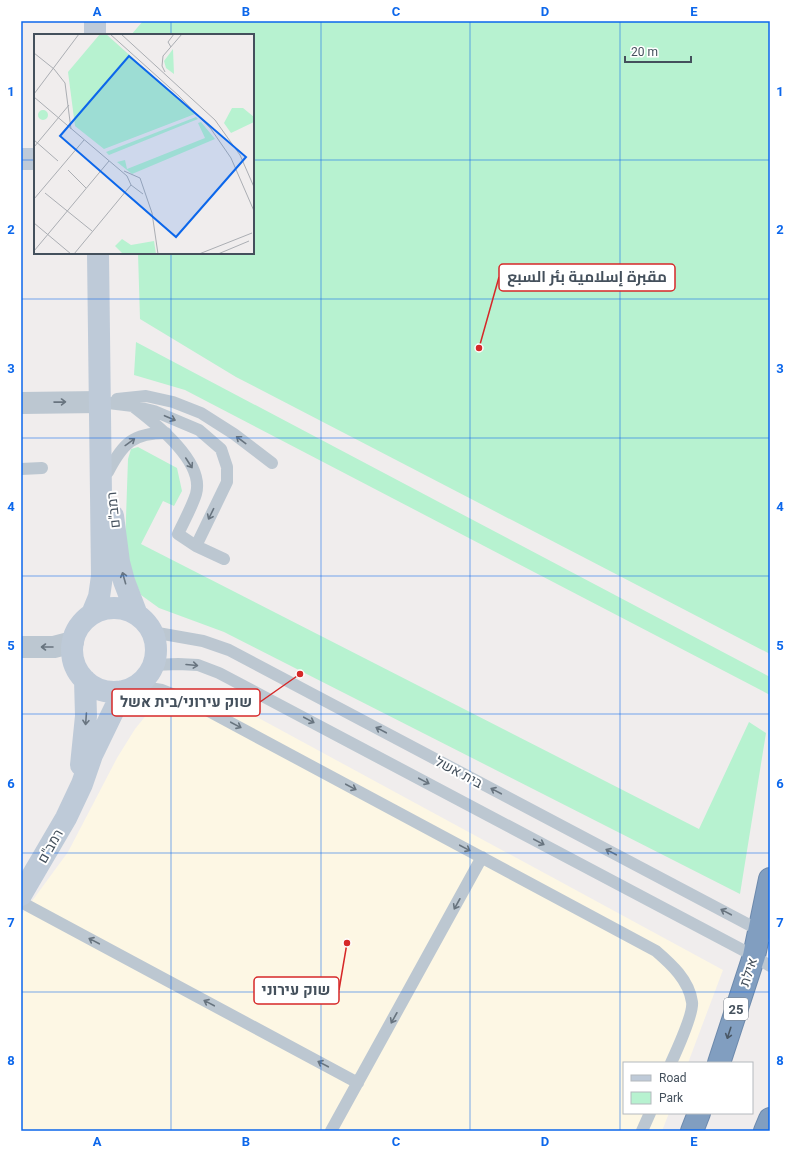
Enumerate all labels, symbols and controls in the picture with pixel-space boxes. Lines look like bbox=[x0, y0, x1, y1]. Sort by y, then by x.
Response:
text: A bbox=[93, 4, 102, 19]
text: B bbox=[242, 4, 250, 19]
text: C bbox=[392, 4, 401, 19]
text: D bbox=[541, 4, 549, 19]
text: E bbox=[690, 4, 698, 19]
inset map bbox=[34, 34, 254, 254]
scale bar bbox=[625, 38, 691, 64]
text: 20 m bbox=[631, 45, 658, 59]
text: 1 bbox=[7, 84, 15, 99]
text: 1 bbox=[776, 84, 784, 99]
text: 2 bbox=[7, 222, 15, 237]
text: 2 bbox=[776, 222, 784, 237]
callout: مقبرة إسلامية بئر السبع bbox=[499, 264, 675, 291]
text: مقبرة إسلامية بئر السبع bbox=[507, 268, 667, 287]
text: 3 bbox=[7, 361, 15, 376]
text: 3 bbox=[776, 361, 784, 376]
one-way arrow bbox=[53, 399, 66, 406]
one-way arrow bbox=[163, 414, 175, 422]
one-way arrow bbox=[236, 435, 247, 444]
one-way arrow bbox=[125, 438, 136, 446]
one-way arrow bbox=[186, 457, 194, 469]
street label: רמב"ם bbox=[103, 491, 123, 529]
text: 4 bbox=[7, 499, 15, 514]
text: 4 bbox=[776, 499, 784, 514]
one-way arrow bbox=[207, 507, 214, 519]
one-way arrow bbox=[120, 572, 127, 585]
text: 5 bbox=[7, 638, 15, 653]
text: 5 bbox=[776, 638, 784, 653]
one-way arrow bbox=[41, 643, 54, 651]
one-way arrow bbox=[185, 661, 198, 669]
callout: שוק עירוני/בית אשל bbox=[112, 689, 260, 716]
text: שוק עירוני/בית אשל bbox=[120, 693, 252, 711]
one-way arrow bbox=[82, 712, 89, 725]
one-way arrow bbox=[303, 717, 315, 725]
one-way arrow bbox=[230, 722, 242, 730]
one-way arrow bbox=[375, 726, 387, 734]
street label: בית אשל bbox=[433, 753, 486, 791]
text: 6 bbox=[7, 776, 15, 791]
text: 6 bbox=[776, 776, 784, 791]
one-way arrow bbox=[418, 778, 430, 785]
one-way arrow bbox=[345, 784, 357, 791]
one-way arrow bbox=[490, 787, 502, 794]
street label: רמב"ם bbox=[34, 826, 66, 866]
one-way arrow bbox=[533, 839, 545, 846]
one-way arrow bbox=[459, 845, 471, 853]
one-way arrow bbox=[605, 847, 617, 855]
one-way arrow bbox=[452, 898, 460, 910]
one-way arrow bbox=[720, 908, 732, 916]
text: 7 bbox=[7, 915, 15, 930]
text: 7 bbox=[776, 915, 784, 930]
one-way arrow bbox=[88, 937, 100, 944]
street label: אילת bbox=[736, 956, 760, 988]
callout: שוק עירוני bbox=[254, 977, 339, 1004]
text: שוק עירוני bbox=[262, 981, 330, 999]
one-way arrow bbox=[203, 998, 215, 1006]
road number: 25 bbox=[724, 998, 748, 1020]
one-way arrow bbox=[389, 1011, 397, 1023]
one-way arrow bbox=[725, 1026, 732, 1039]
text: 8 bbox=[7, 1053, 15, 1068]
text: 8 bbox=[776, 1053, 784, 1068]
one-way arrow bbox=[317, 1060, 329, 1068]
legend bbox=[623, 1062, 753, 1114]
text: Road bbox=[659, 1071, 687, 1085]
text: Park bbox=[659, 1091, 684, 1105]
text: A bbox=[93, 1134, 102, 1149]
text: B bbox=[242, 1134, 250, 1149]
text: C bbox=[392, 1134, 401, 1149]
text: D bbox=[541, 1134, 549, 1149]
text: E bbox=[690, 1134, 698, 1149]

